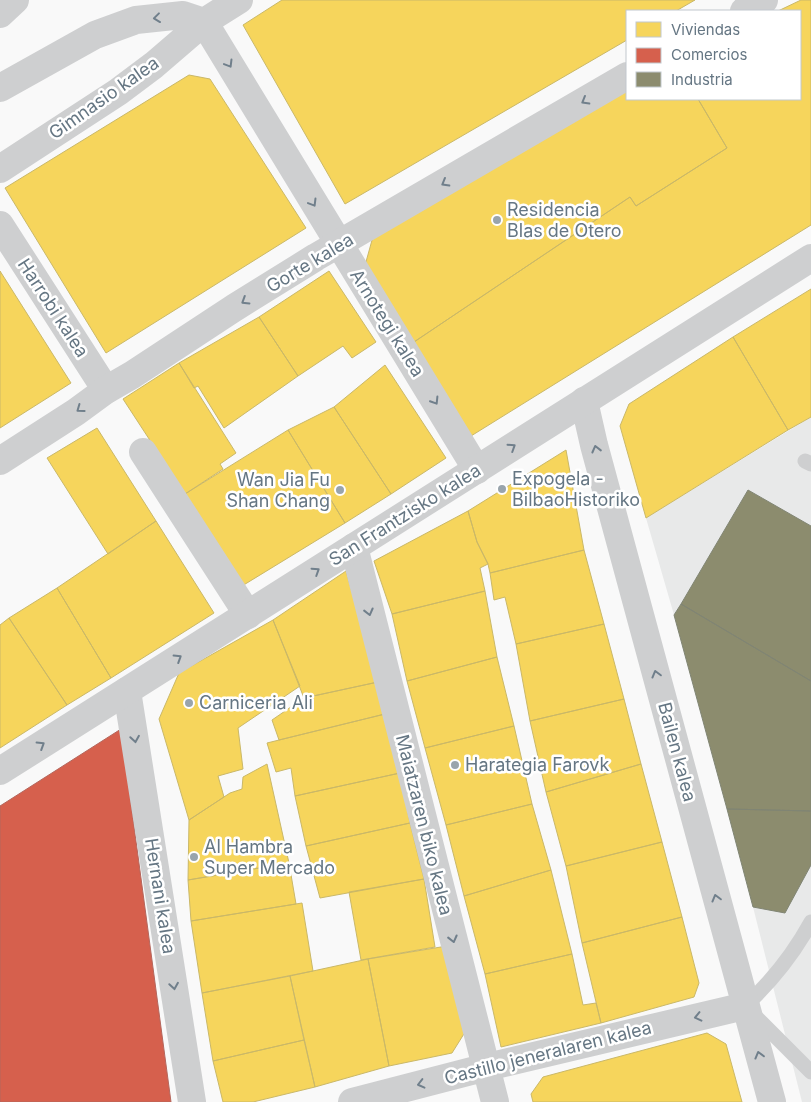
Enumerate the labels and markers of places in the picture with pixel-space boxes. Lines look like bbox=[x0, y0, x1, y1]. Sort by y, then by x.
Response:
place label: Residencia Blas de Otero bbox=[507, 199, 622, 241]
marker: Residencia Blas de Otero bbox=[491, 214, 503, 226]
place label: Expogela - BilbaoHistoriko bbox=[512, 468, 640, 510]
place label: Wan Jia Fu Shan Chang bbox=[226, 469, 330, 511]
marker: Expogela - BilbaoHistoriko bbox=[496, 483, 508, 495]
marker: Wan Jia Fu Shan Chang bbox=[334, 484, 346, 496]
place label: Carniceria Ali bbox=[199, 692, 313, 713]
marker: Carniceria Ali bbox=[183, 697, 195, 709]
place label: Harategia Farovk bbox=[465, 754, 610, 775]
marker: Harategia Farovk bbox=[449, 759, 461, 771]
place label: Al Hambra Super Mercado bbox=[204, 836, 335, 878]
marker: Al Hambra Super Mercado bbox=[188, 851, 200, 863]

